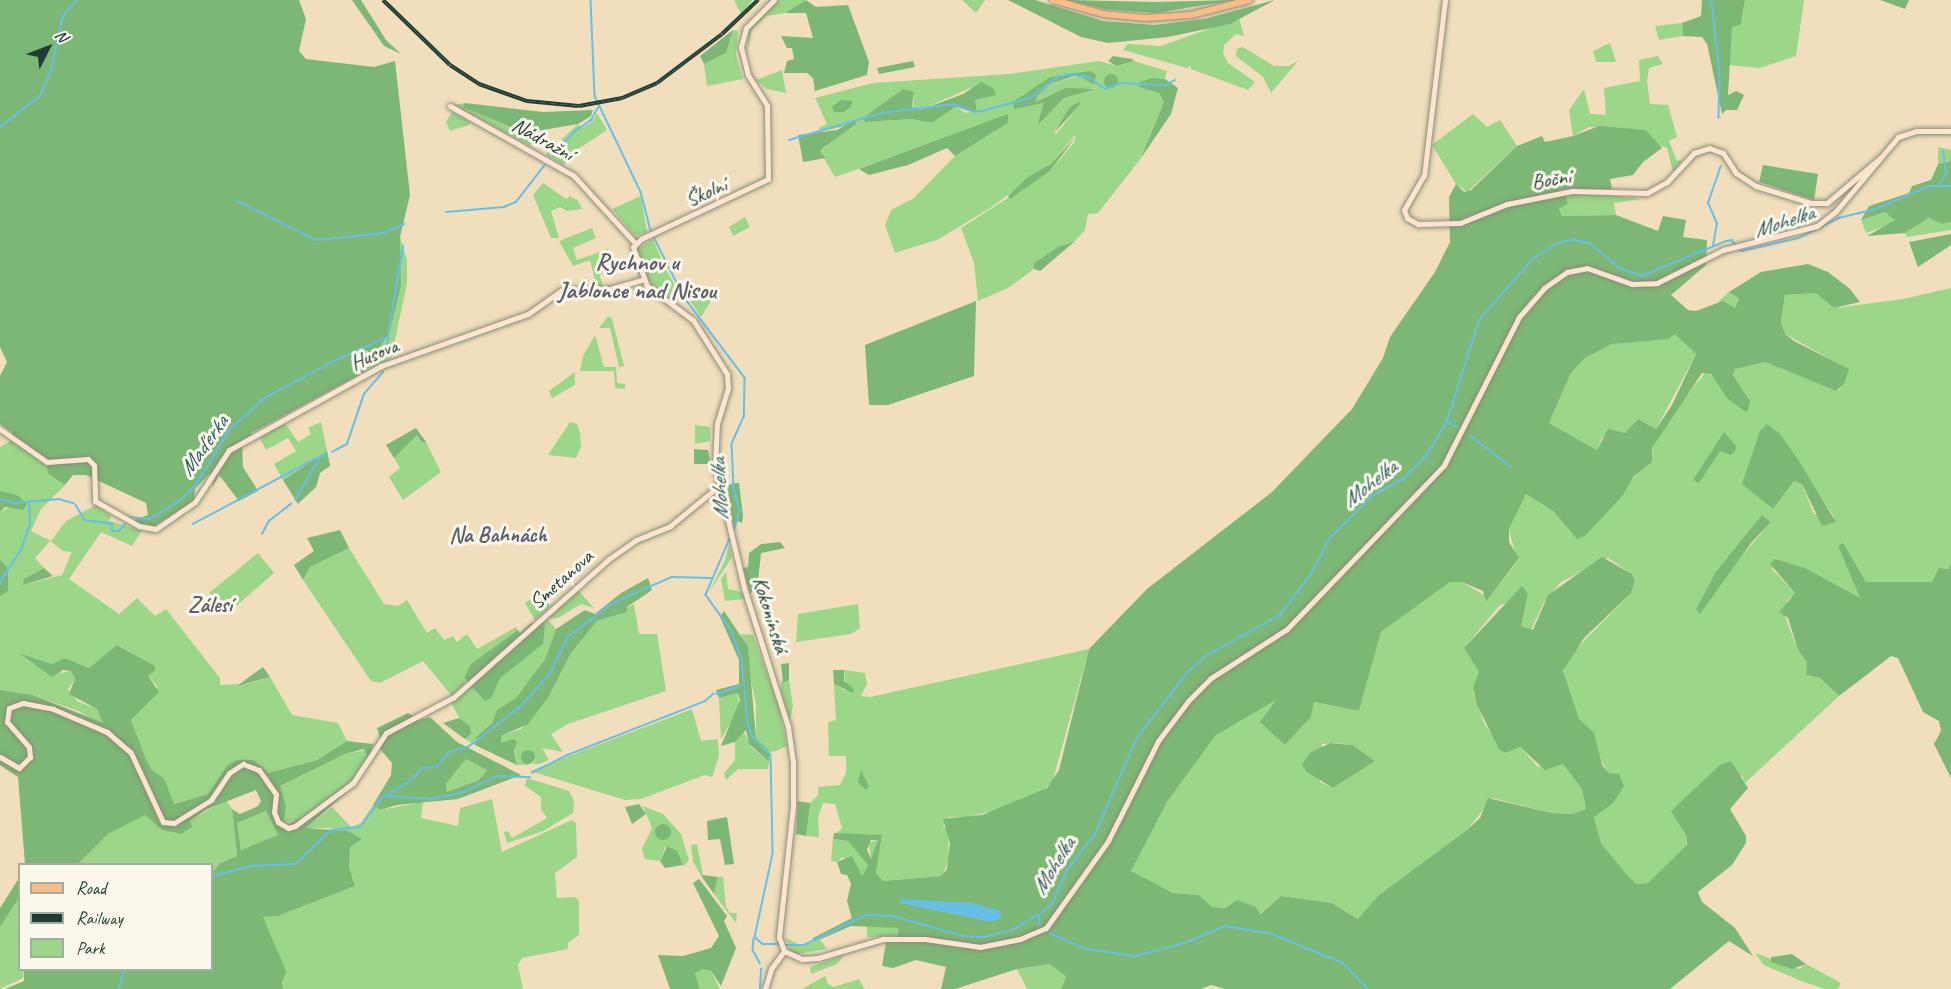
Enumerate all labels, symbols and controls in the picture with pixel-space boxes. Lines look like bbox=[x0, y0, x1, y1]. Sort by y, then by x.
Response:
north arrow bbox=[18, 18, 78, 78]
text: N bbox=[51, 26, 72, 46]
street label: Nádražní bbox=[508, 112, 578, 166]
street label: Boční bbox=[1530, 163, 1572, 195]
street label: Školní bbox=[681, 172, 731, 212]
water label: Mohelka bbox=[1751, 200, 1817, 244]
district label: Rychnov u Jablonce nad Nisou bbox=[558, 249, 716, 305]
street label: Husova bbox=[346, 332, 402, 376]
water label: Maďerka bbox=[174, 411, 234, 481]
water label: Mohelka bbox=[1338, 455, 1402, 513]
water label: Mohelka bbox=[705, 457, 735, 521]
district label: Na Bahnách bbox=[449, 523, 547, 549]
street label: Smetanova bbox=[524, 544, 598, 614]
street label: Kokonínská bbox=[747, 574, 795, 656]
district label: Zálesí bbox=[188, 593, 232, 619]
water label: Mohelka bbox=[1026, 833, 1082, 899]
legend bbox=[18, 863, 213, 971]
text: Road bbox=[76, 877, 106, 899]
text: Railway bbox=[76, 907, 123, 929]
text: Park bbox=[76, 937, 105, 959]

